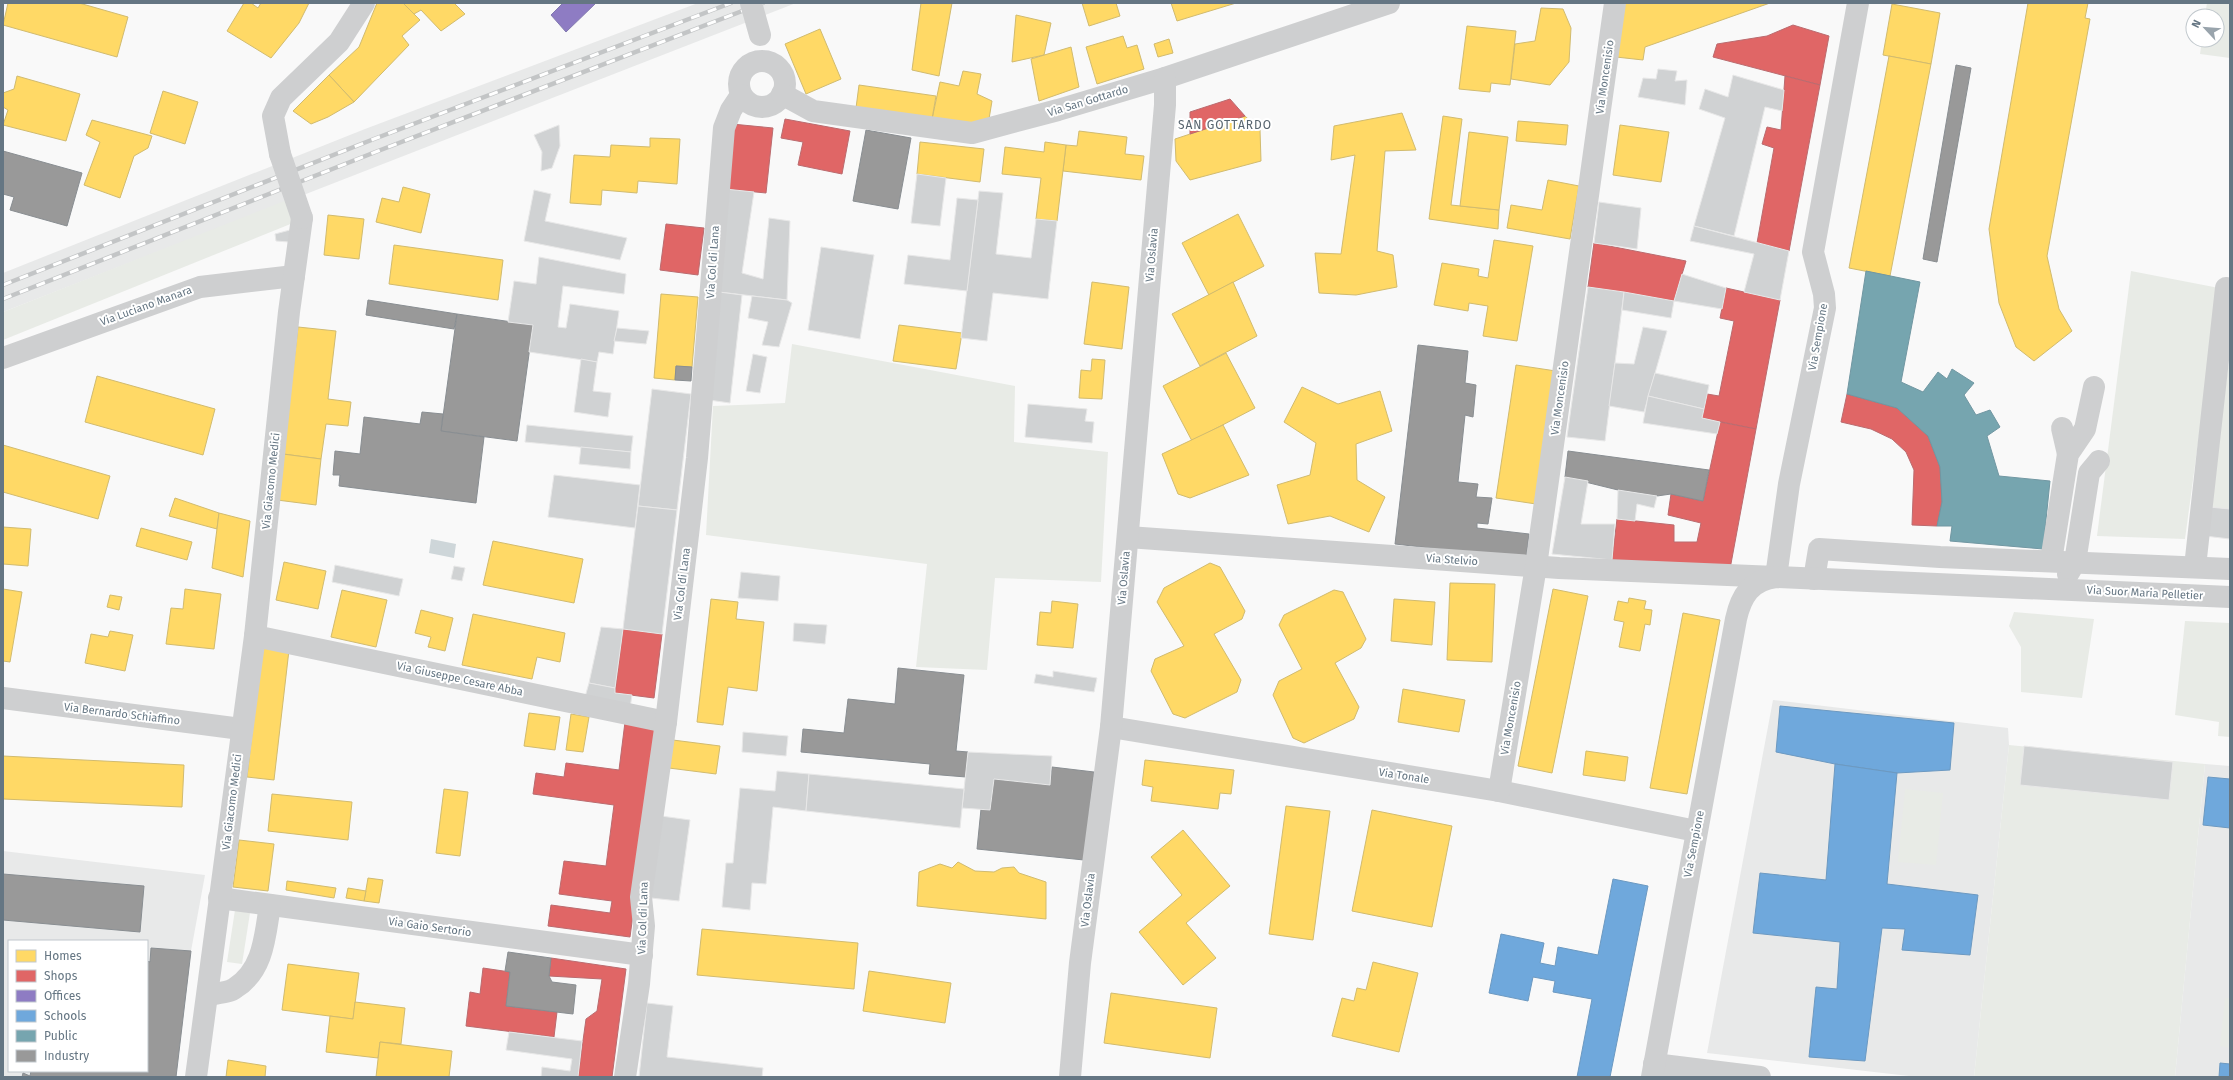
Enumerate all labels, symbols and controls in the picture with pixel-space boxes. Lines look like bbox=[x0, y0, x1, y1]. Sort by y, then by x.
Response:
north arrow bbox=[2185, 8, 2225, 48]
text: N bbox=[2189, 18, 2204, 30]
street label: Via Moncenisio bbox=[1593, 39, 1617, 115]
street label: Via San Gottardo bbox=[1046, 83, 1130, 119]
district label: SAN GOTTARDO bbox=[1178, 118, 1272, 132]
street label: Via Col di Lana bbox=[704, 225, 722, 299]
street label: Via Oslavia bbox=[1143, 227, 1161, 283]
street label: Via Luciano Manara bbox=[98, 283, 194, 329]
street label: Via Sempione bbox=[1806, 302, 1830, 372]
street label: Via Moncenisio bbox=[1548, 360, 1572, 436]
street label: Via Giacomo Medici bbox=[259, 432, 283, 530]
street label: Via Col di Lana bbox=[671, 547, 693, 621]
street label: Via Oslavia bbox=[1115, 550, 1133, 606]
street label: Via Stelvio bbox=[1426, 552, 1478, 568]
street label: Via Suor Maria Pelletier bbox=[2086, 583, 2204, 603]
street label: Via Giuseppe Cesare Abba bbox=[396, 659, 524, 699]
street label: Via Moncenisio bbox=[1498, 680, 1524, 756]
street label: Via Bernardo Schiaffino bbox=[63, 700, 181, 728]
street label: Via Giacomo Medici bbox=[220, 753, 244, 851]
street label: Via Tonale bbox=[1378, 766, 1430, 786]
street label: Via Sempione bbox=[1681, 809, 1707, 879]
street label: Via Oslavia bbox=[1078, 872, 1098, 928]
street label: Via Col di Lana bbox=[635, 881, 651, 955]
street label: Via Gaio Sertorio bbox=[388, 915, 472, 939]
legend bbox=[8, 940, 148, 1072]
text: Homes bbox=[44, 949, 82, 963]
text: Shops bbox=[44, 969, 78, 983]
text: Offices bbox=[44, 989, 81, 1003]
text: Schools bbox=[44, 1009, 87, 1023]
text: Public bbox=[44, 1029, 78, 1043]
text: Industry bbox=[44, 1049, 89, 1063]

